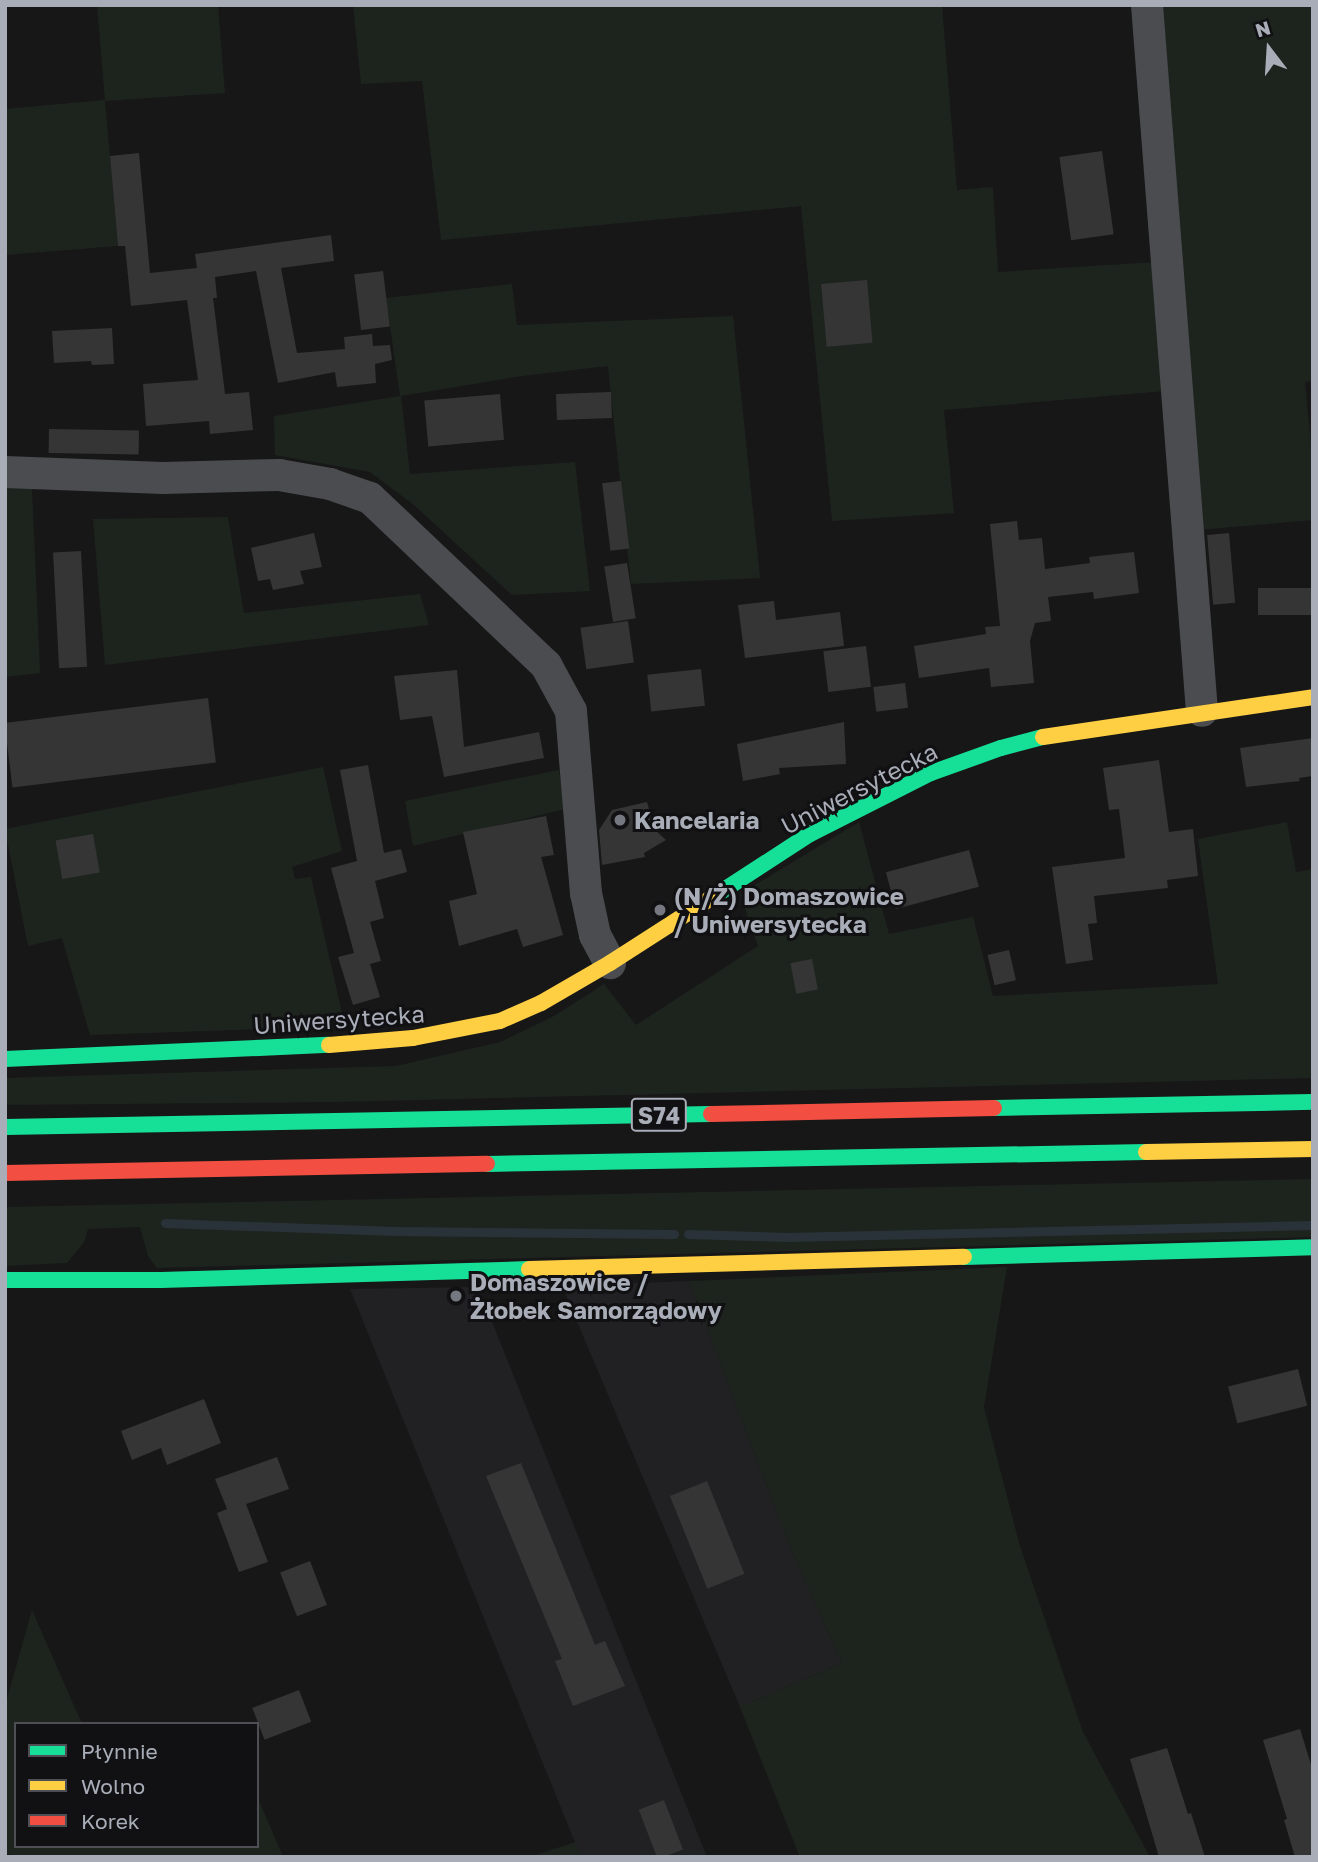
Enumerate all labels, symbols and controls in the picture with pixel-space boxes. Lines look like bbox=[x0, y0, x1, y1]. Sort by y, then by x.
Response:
north arrow bbox=[1234, 14, 1304, 84]
text: N bbox=[1252, 15, 1273, 42]
street label: Uniwersytecka bbox=[776, 736, 942, 840]
place label: Kancelaria bbox=[634, 806, 759, 834]
marker: Kancelaria bbox=[612, 812, 628, 828]
place label: (N/Ż) Domaszowice / Uniwersytecka bbox=[674, 882, 904, 938]
marker: (N/Ż) Domaszowice / Uniwersytecka bbox=[652, 902, 668, 918]
street label: Uniwersytecka bbox=[252, 999, 426, 1039]
road number: S74 bbox=[629, 1096, 689, 1134]
place label: Domaszowice / Żłobek Samorządowy bbox=[470, 1268, 722, 1324]
marker: Domaszowice / Żłobek Samorządowy bbox=[448, 1288, 464, 1304]
legend bbox=[14, 1722, 259, 1848]
text: Płynnie bbox=[81, 1738, 158, 1764]
text: Wolno bbox=[81, 1773, 145, 1799]
text: Korek bbox=[81, 1808, 140, 1834]

